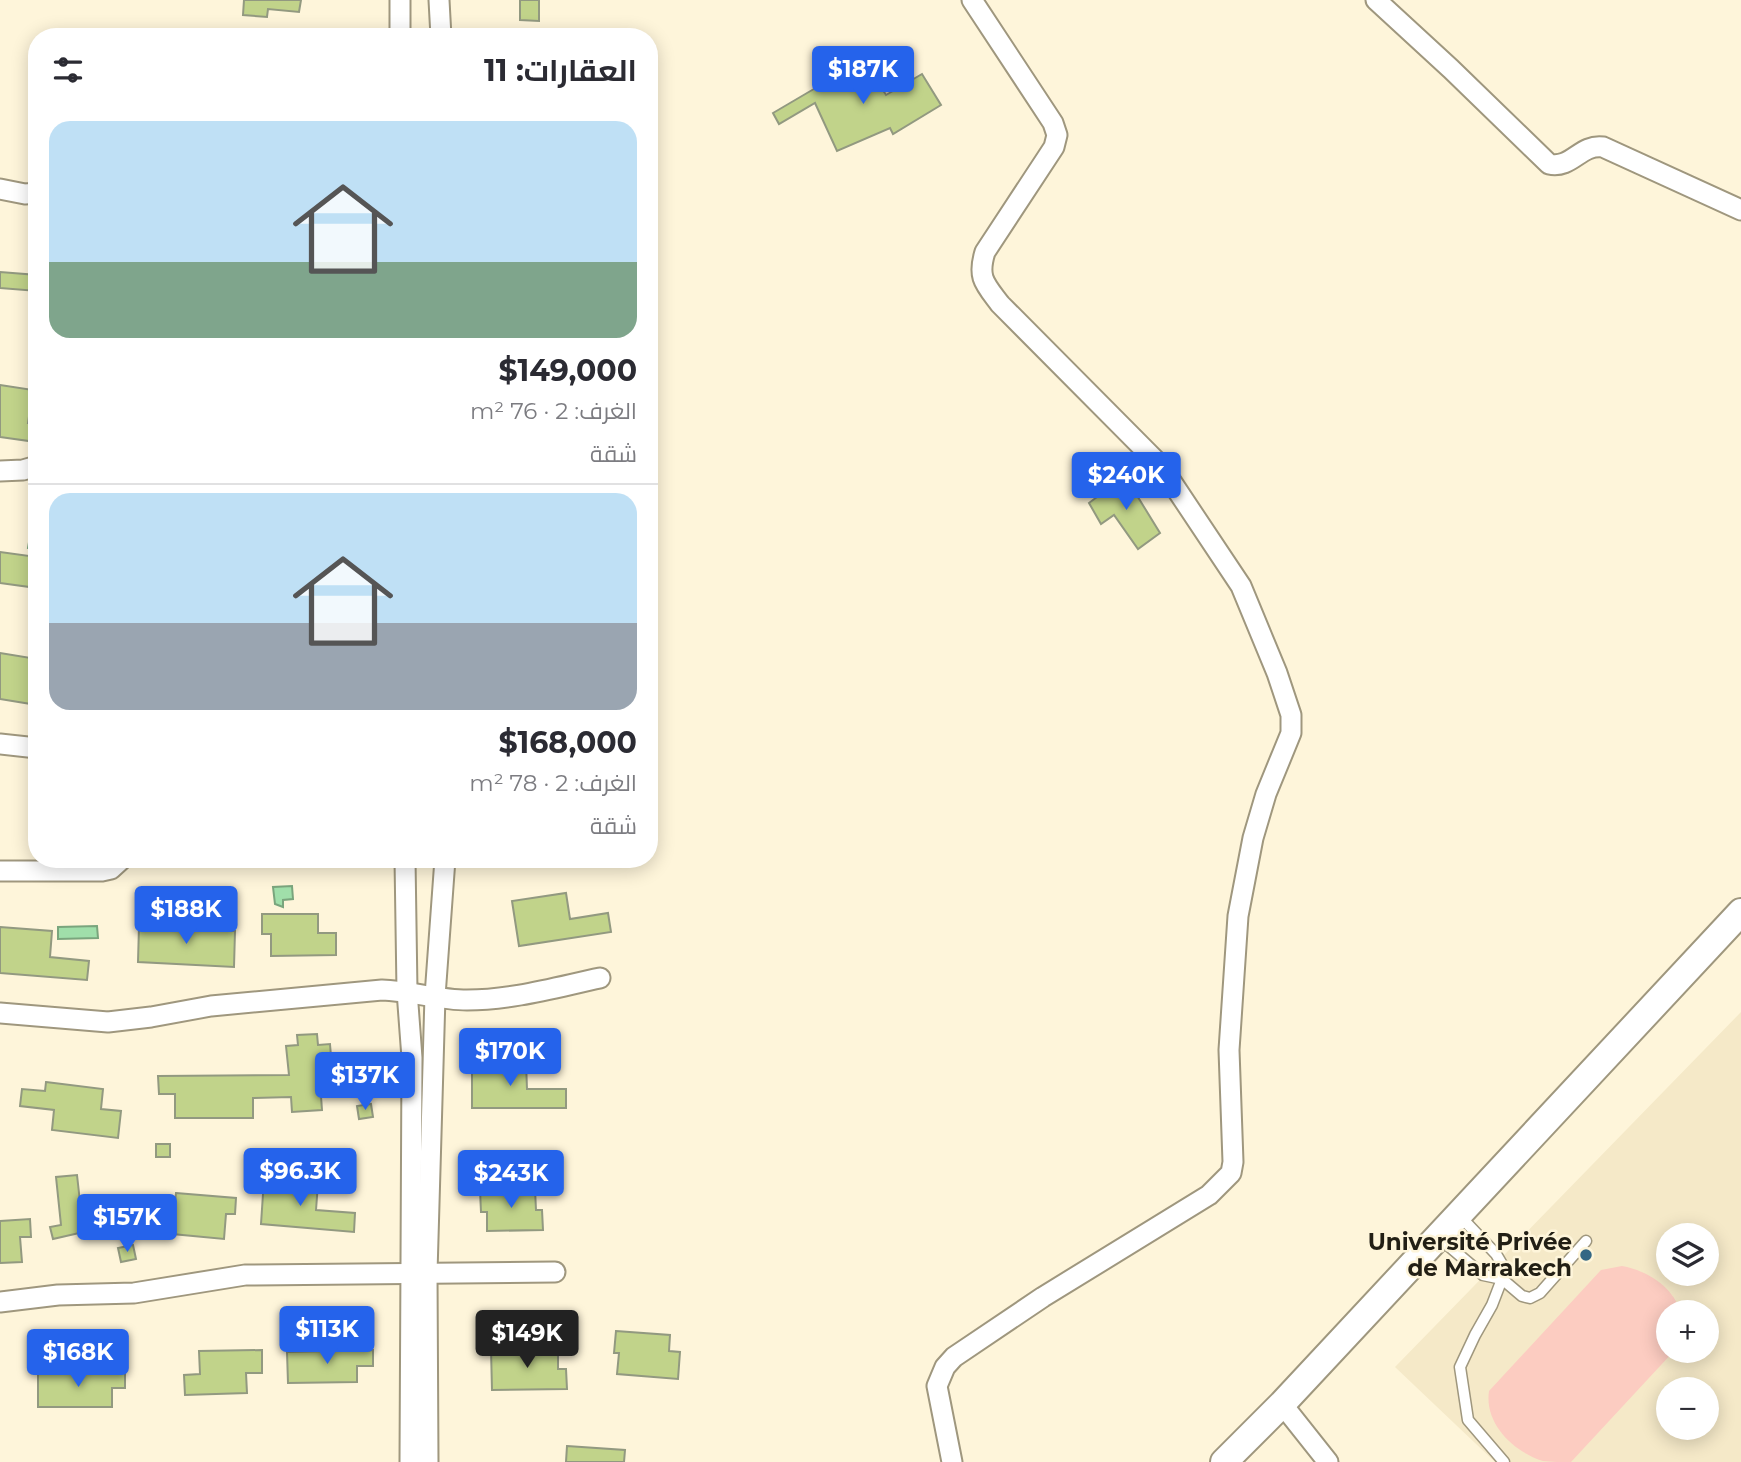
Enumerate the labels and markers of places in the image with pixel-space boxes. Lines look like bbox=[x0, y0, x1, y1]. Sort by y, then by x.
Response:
pin: $187K bbox=[814, 46, 912, 106]
pin: $240K bbox=[1077, 452, 1175, 512]
pin: $188K bbox=[137, 886, 235, 946]
pin: $170K bbox=[461, 1028, 559, 1088]
pin: $137K bbox=[316, 1052, 414, 1112]
pin: $96.3K bbox=[243, 1148, 357, 1208]
pin: $243K bbox=[462, 1150, 560, 1210]
pin: $157K bbox=[78, 1194, 176, 1254]
place label: Université Privée de Marrakech bbox=[1368, 1228, 1572, 1282]
marker: Université Privée de Marrakech bbox=[1578, 1247, 1594, 1263]
pin: $113K bbox=[278, 1306, 376, 1366]
pin: $149K bbox=[478, 1310, 576, 1370]
pin: $168K bbox=[29, 1330, 127, 1389]

